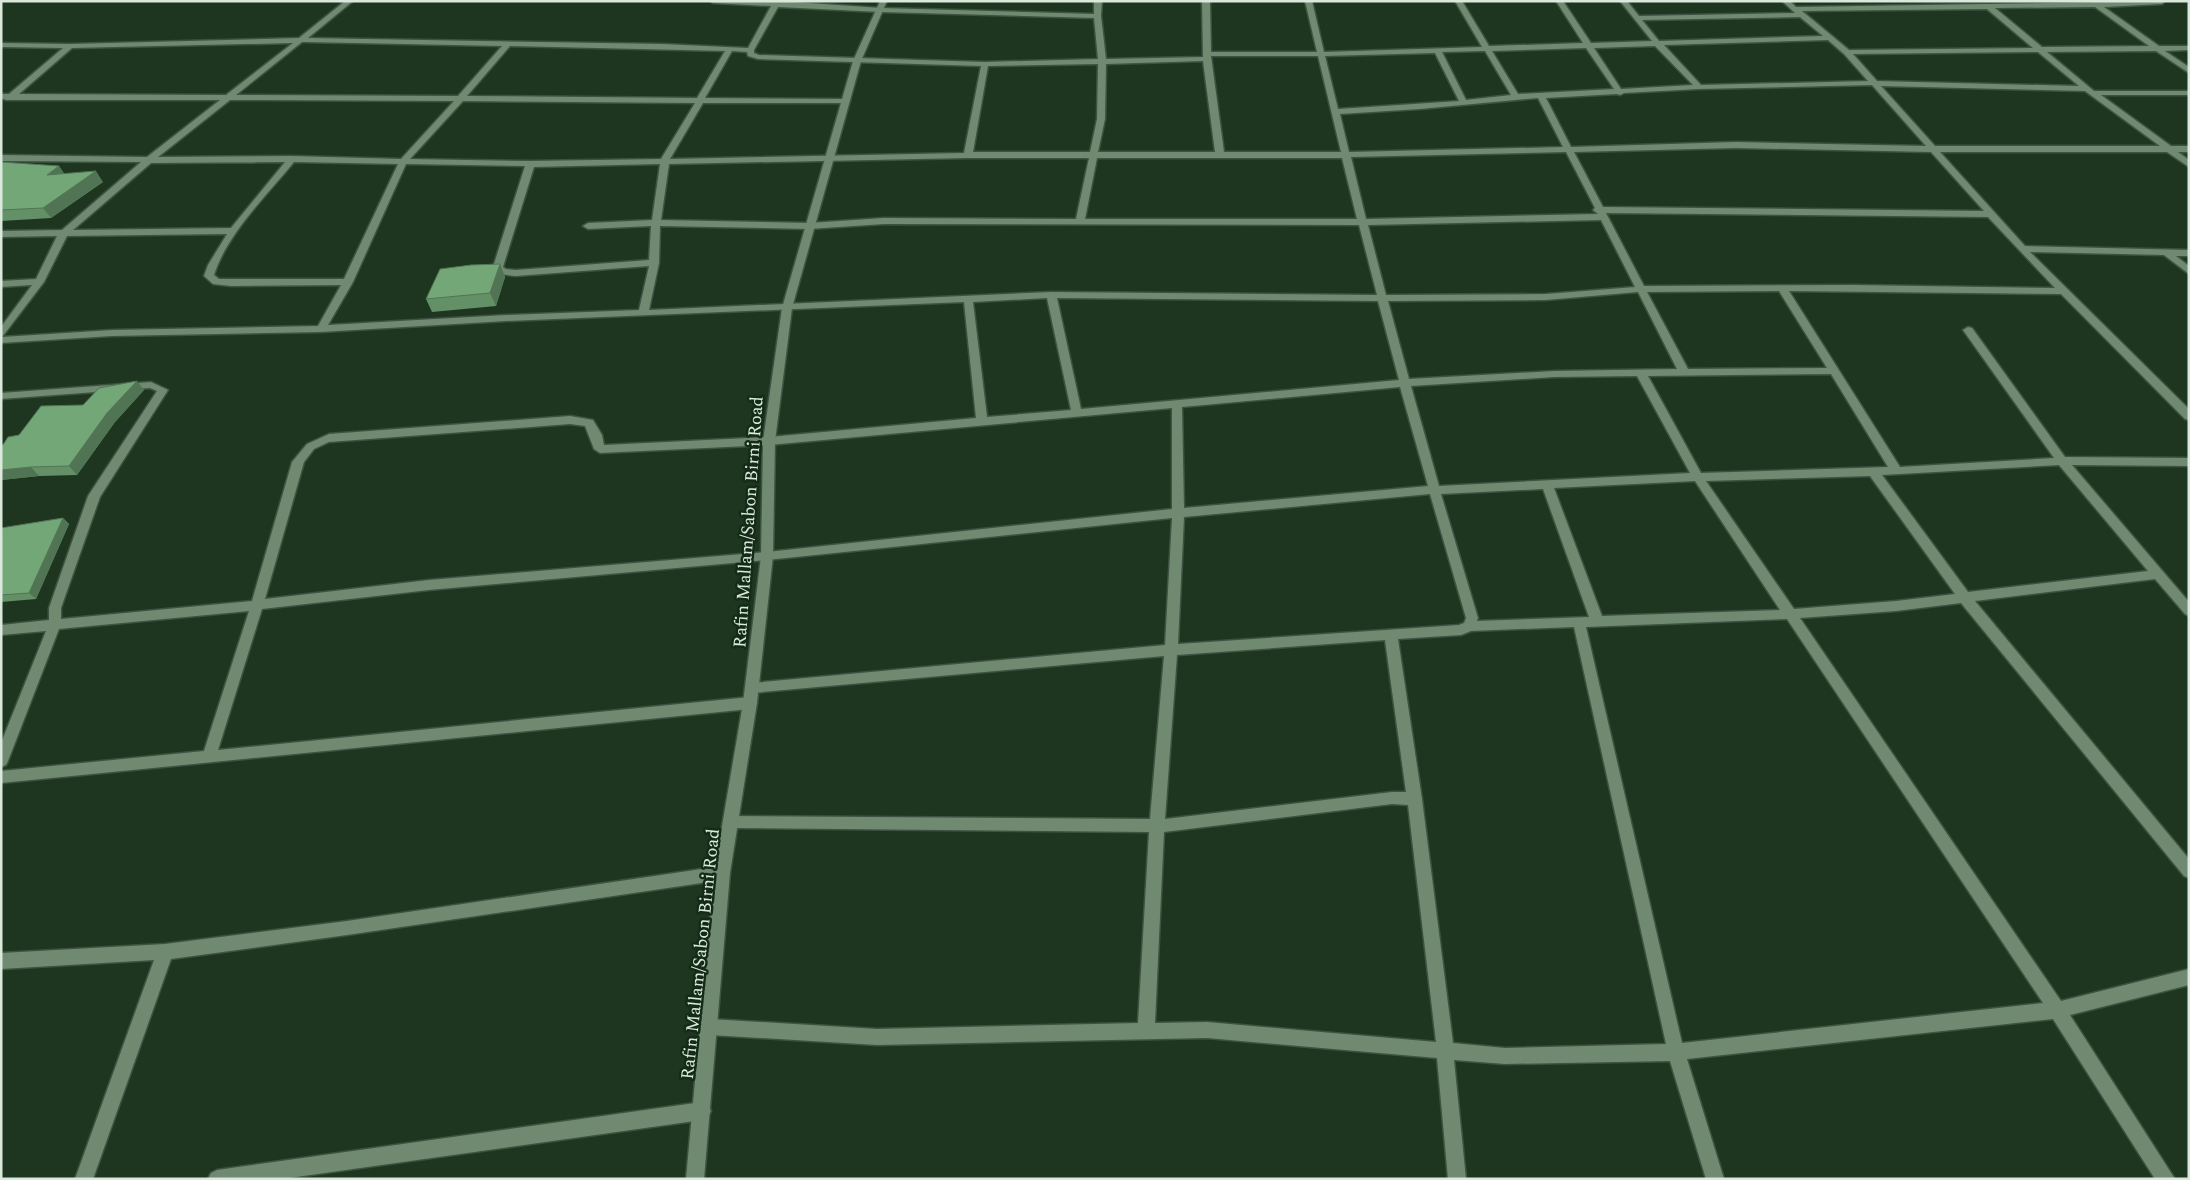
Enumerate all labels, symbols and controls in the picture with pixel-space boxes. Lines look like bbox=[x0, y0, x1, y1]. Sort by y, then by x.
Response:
street label: Rafin Mallam/Sabon Birni Road bbox=[726, 395, 771, 649]
street label: Rafin Mallam/Sabon Birni Road bbox=[674, 827, 727, 1081]

